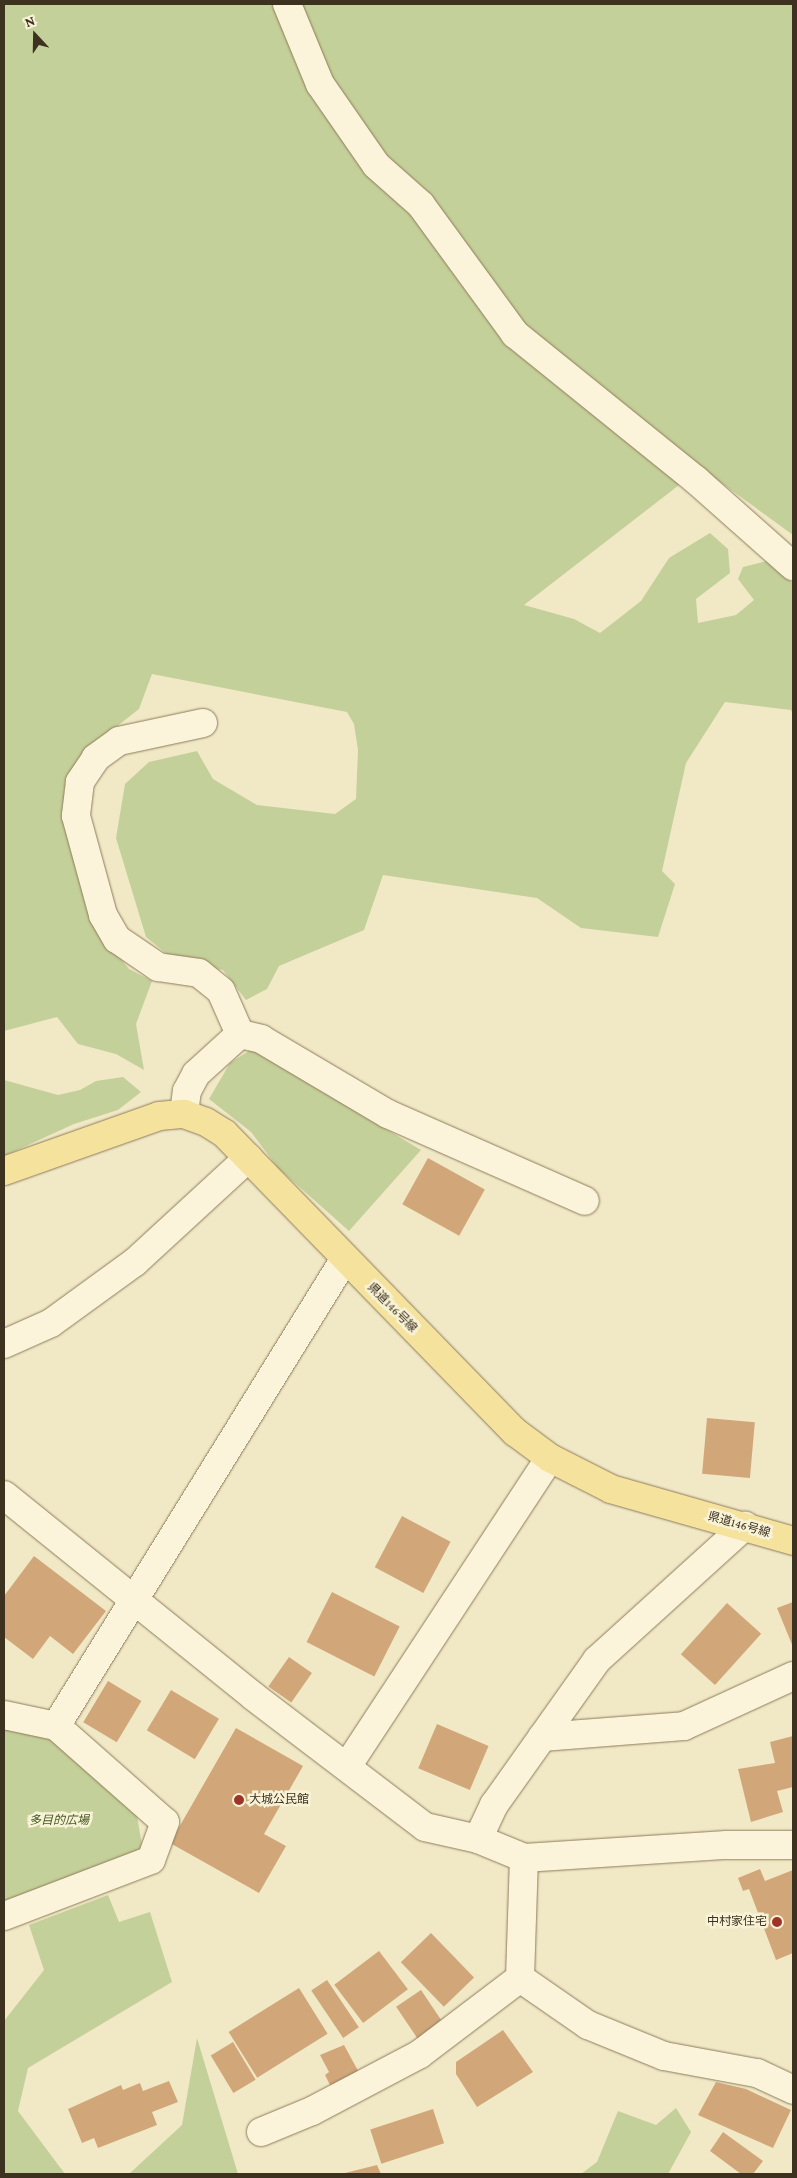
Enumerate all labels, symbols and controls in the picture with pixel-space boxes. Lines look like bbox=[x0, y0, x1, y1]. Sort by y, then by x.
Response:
north arrow bbox=[10, 10, 60, 60]
text: N bbox=[22, 12, 37, 30]
street label: 県道146号線 bbox=[364, 1280, 420, 1336]
street label: 県道146号線 bbox=[706, 1509, 772, 1541]
place label: 大城公民館 bbox=[249, 1793, 309, 1807]
marker: 大城公民館 bbox=[233, 1794, 245, 1806]
park label: 多目的広場 bbox=[29, 1814, 89, 1828]
place label: 中村家住宅 bbox=[707, 1915, 767, 1929]
marker: 中村家住宅 bbox=[771, 1916, 783, 1928]

